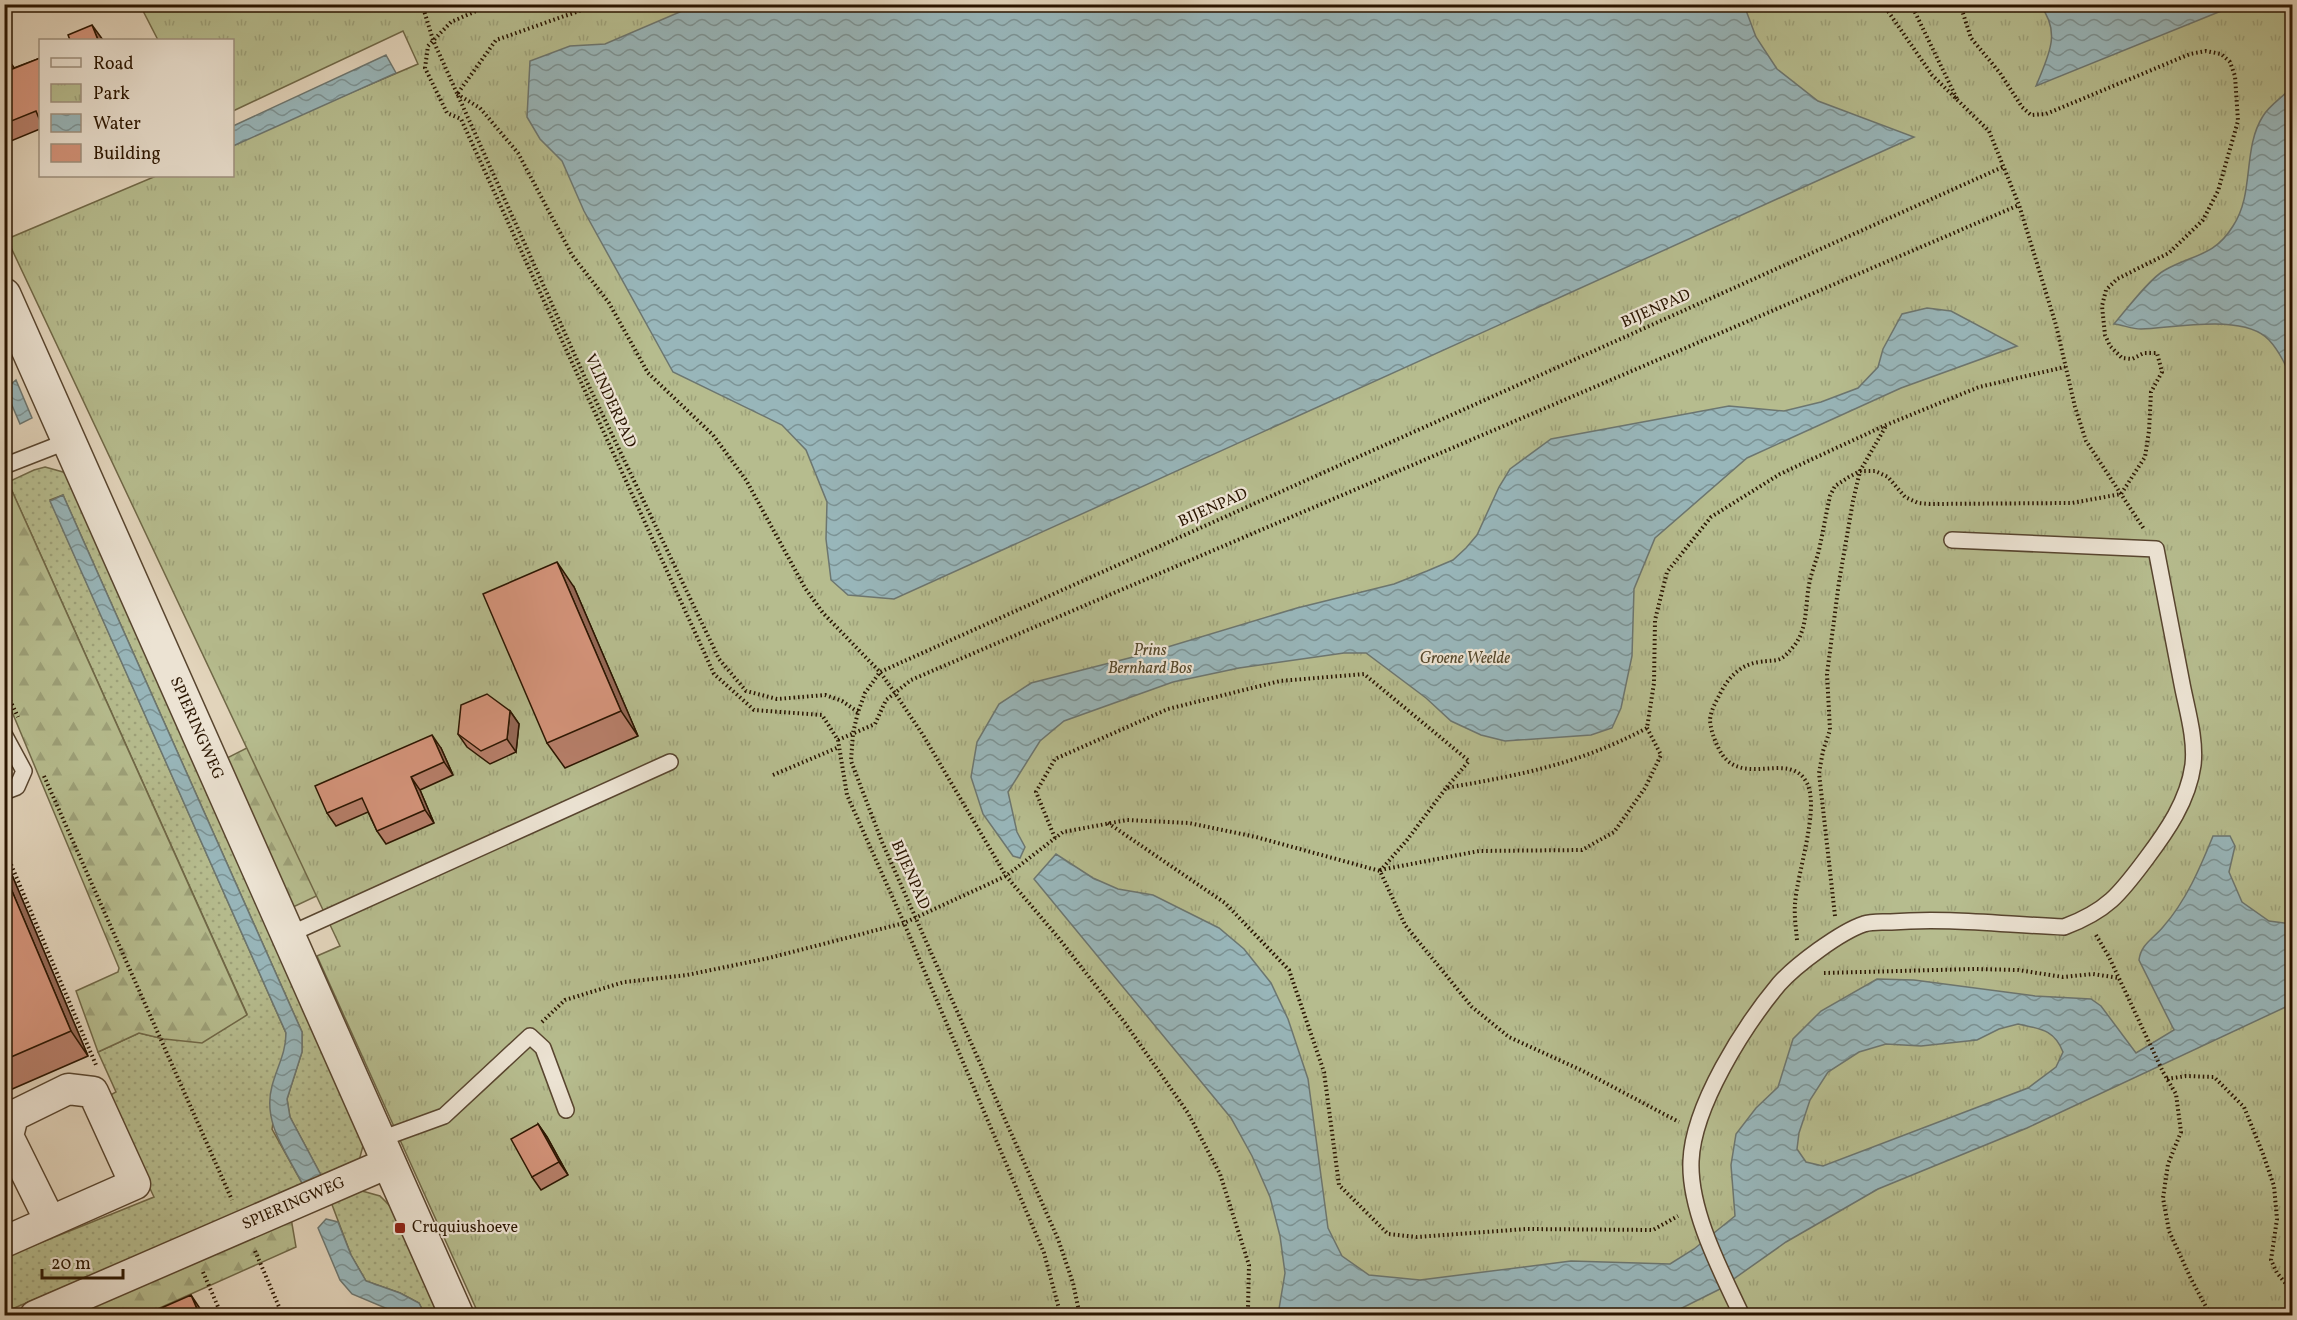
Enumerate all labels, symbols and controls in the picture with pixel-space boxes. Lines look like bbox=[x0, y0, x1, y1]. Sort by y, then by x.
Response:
legend bbox=[39, 39, 234, 177]
text: Road bbox=[93, 52, 134, 77]
text: Park bbox=[93, 82, 130, 107]
text: Water bbox=[93, 112, 141, 137]
text: Building bbox=[93, 142, 161, 167]
street label: BIJENPAD bbox=[1618, 284, 1694, 334]
street label: VLINDERPAD bbox=[579, 351, 641, 452]
street label: BIJENPAD bbox=[1175, 483, 1251, 533]
park label: Prins Bernhard Bos bbox=[1108, 640, 1192, 680]
park label: Groene Weelde bbox=[1420, 648, 1510, 670]
street label: SPIERINGWEG bbox=[164, 673, 229, 783]
street label: BIJENPAD bbox=[885, 837, 935, 913]
street label: SPIERINGWEG bbox=[239, 1172, 349, 1236]
place label: Cruquiushoeve bbox=[412, 1217, 518, 1239]
marker: Cruquiushoeve bbox=[393, 1221, 407, 1235]
scale bar bbox=[42, 1242, 123, 1280]
text: 20 m bbox=[51, 1252, 91, 1277]

